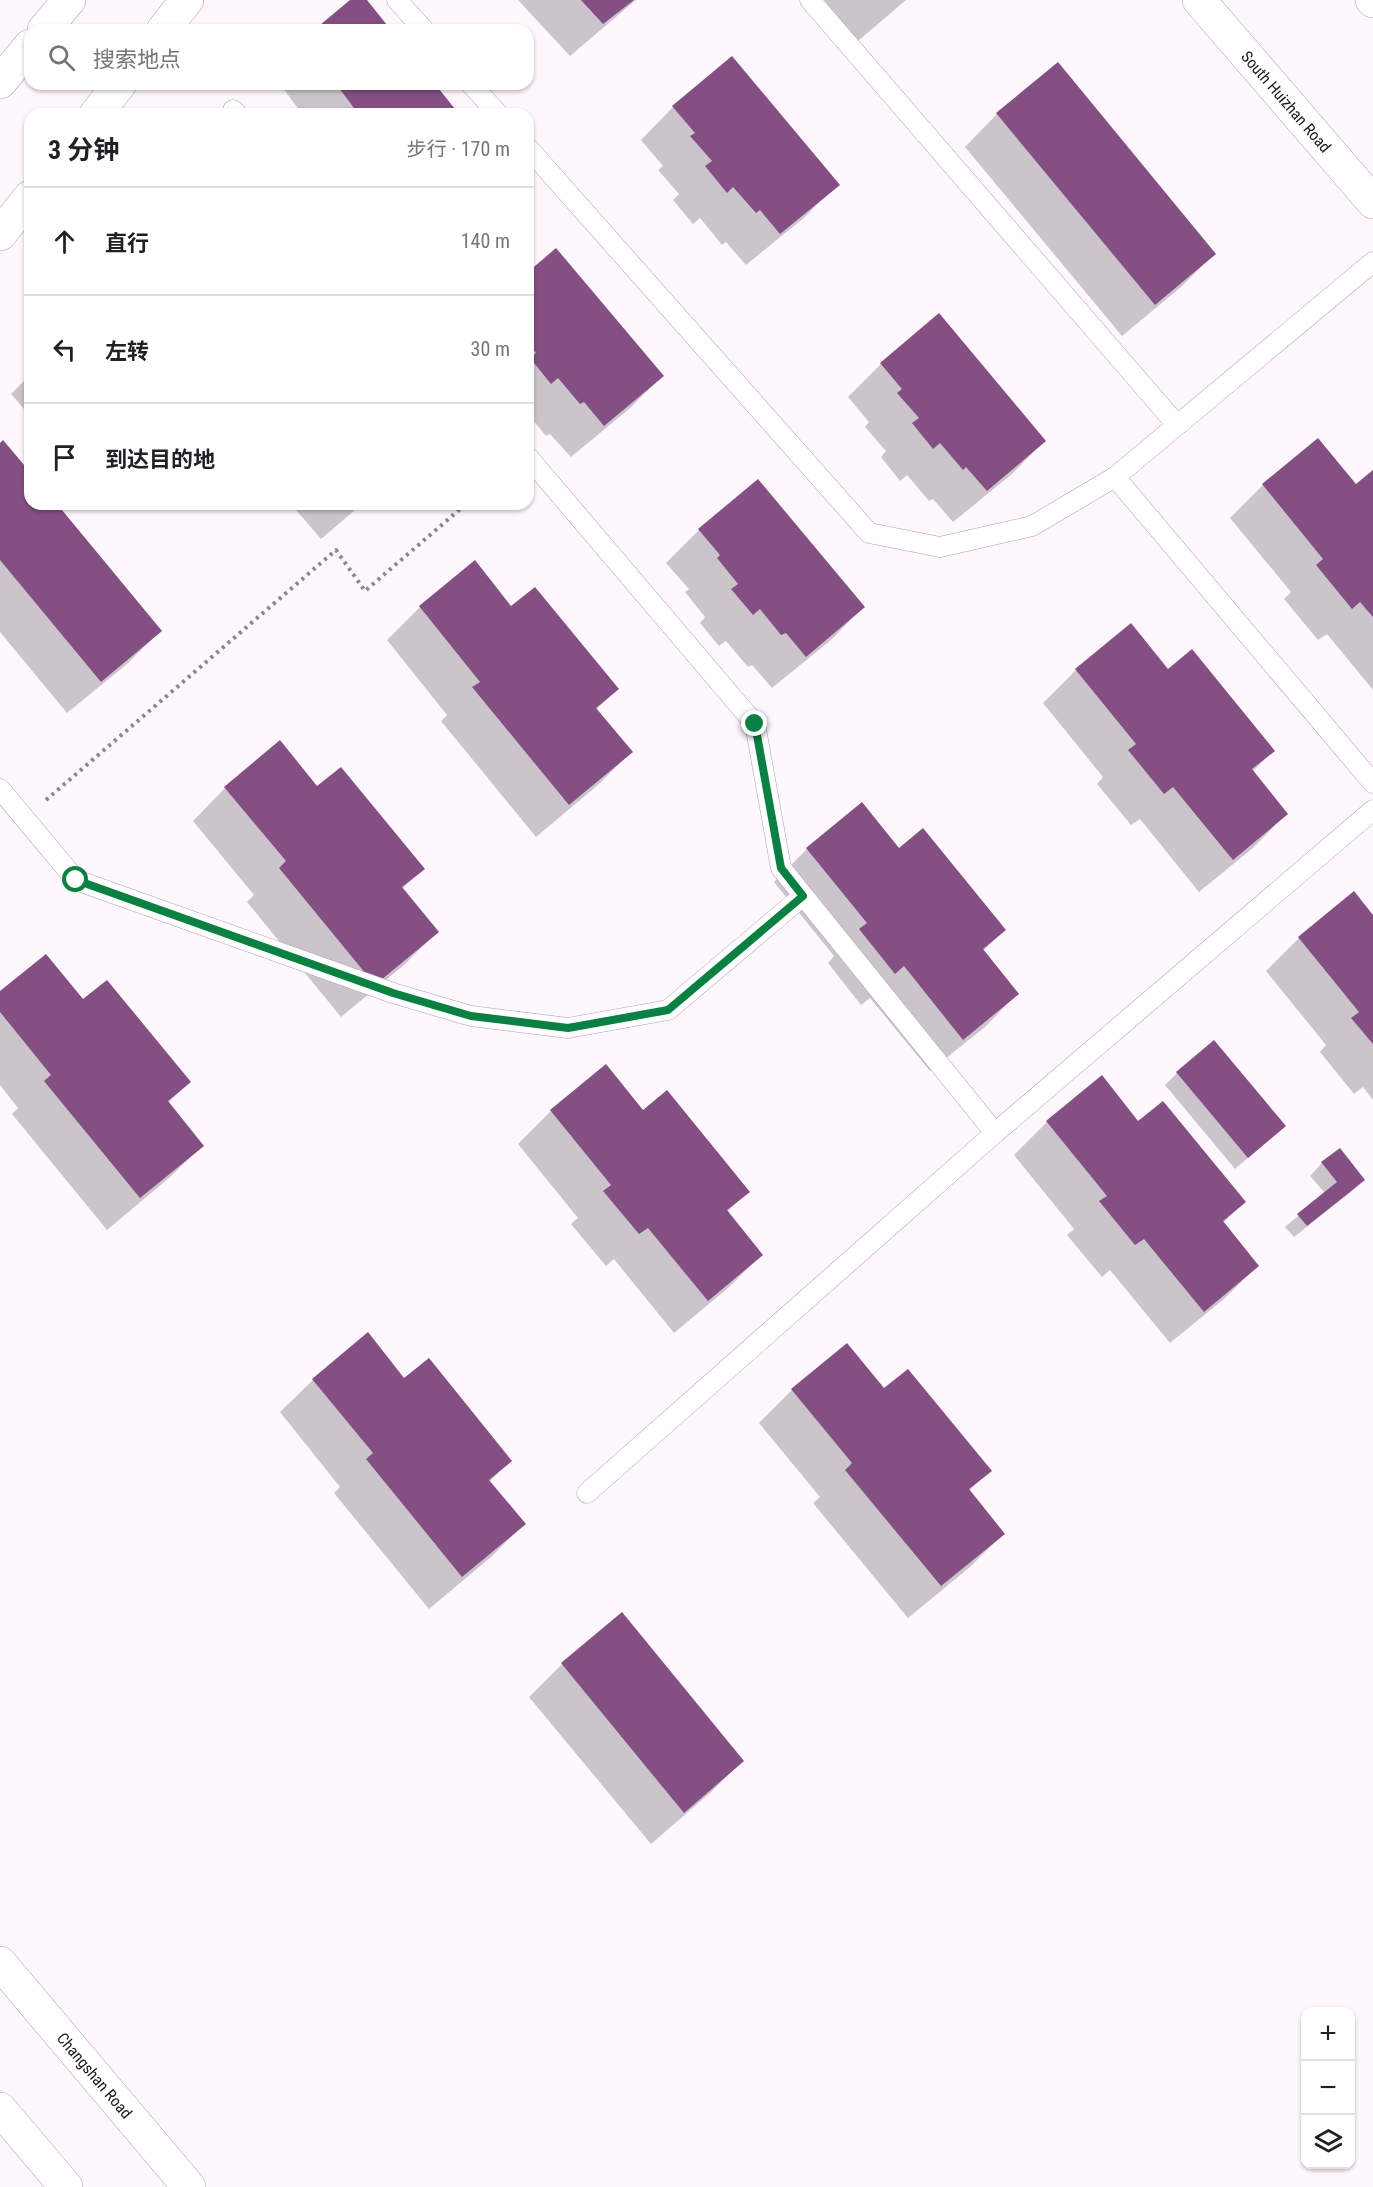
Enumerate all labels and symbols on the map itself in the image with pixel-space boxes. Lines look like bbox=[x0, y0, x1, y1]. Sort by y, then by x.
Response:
street label: South Huizhan Road bbox=[1237, 47, 1335, 156]
route end bbox=[741, 710, 767, 736]
route start bbox=[62, 866, 88, 892]
street label: Changshan Road bbox=[53, 2029, 136, 2122]

